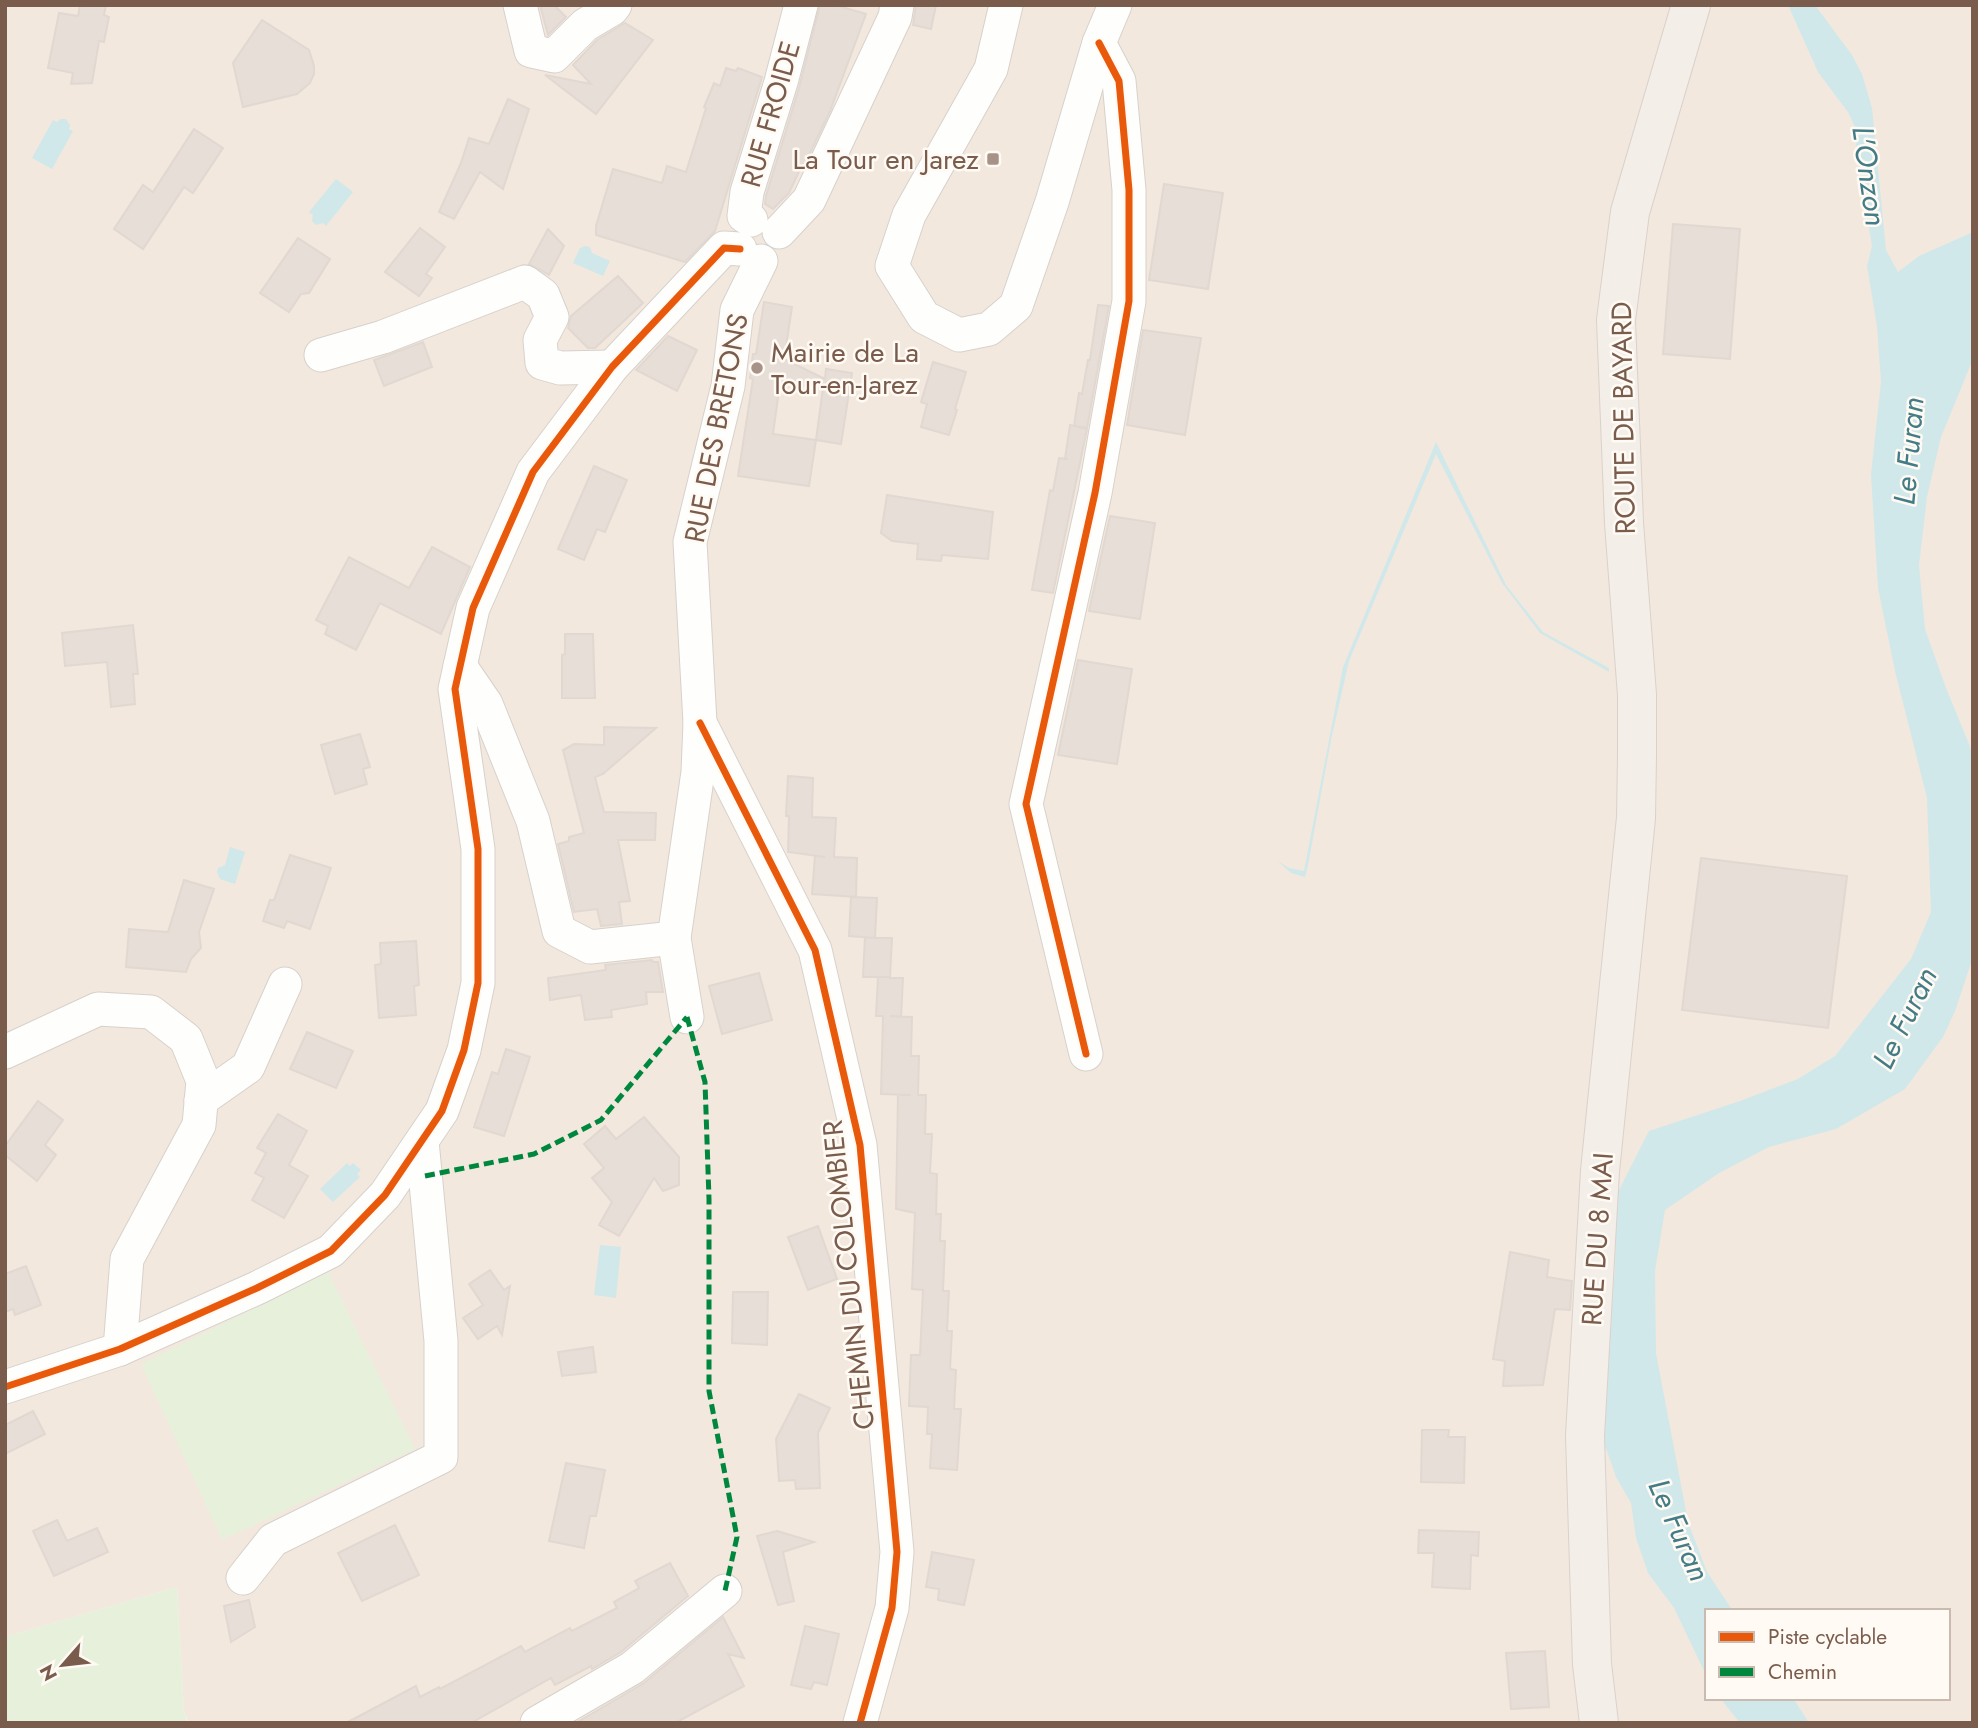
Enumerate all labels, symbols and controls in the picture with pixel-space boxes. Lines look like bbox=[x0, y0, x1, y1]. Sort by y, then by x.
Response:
street label: RUE FROIDE bbox=[730, 36, 811, 192]
water label: L'Onzon bbox=[1841, 123, 1898, 229]
place label: La Tour en Jarez bbox=[793, 139, 979, 180]
marker: La Tour en Jarez bbox=[985, 151, 1001, 167]
street label: ROUTE DE BAYARD bbox=[1601, 301, 1646, 535]
street label: RUE DES BRETONS bbox=[674, 310, 759, 546]
place label: Mairie de La Tour-en-Jarez bbox=[771, 332, 919, 405]
marker: Mairie de La Tour-en-Jarez bbox=[749, 360, 765, 376]
water label: Le Furan bbox=[1882, 395, 1935, 507]
water label: Le Furan bbox=[1862, 960, 1948, 1076]
street label: CHEMIN DU COLOMBIER bbox=[812, 1118, 885, 1432]
street label: RUE DU 8 MAI bbox=[1571, 1151, 1624, 1327]
water label: Le Furan bbox=[1638, 1472, 1721, 1588]
legend bbox=[1705, 1609, 1950, 1700]
text: Piste cyclable bbox=[1768, 1622, 1887, 1652]
north arrow bbox=[28, 1630, 98, 1700]
text: Chemin bbox=[1768, 1657, 1837, 1687]
text: N bbox=[33, 1660, 64, 1686]

